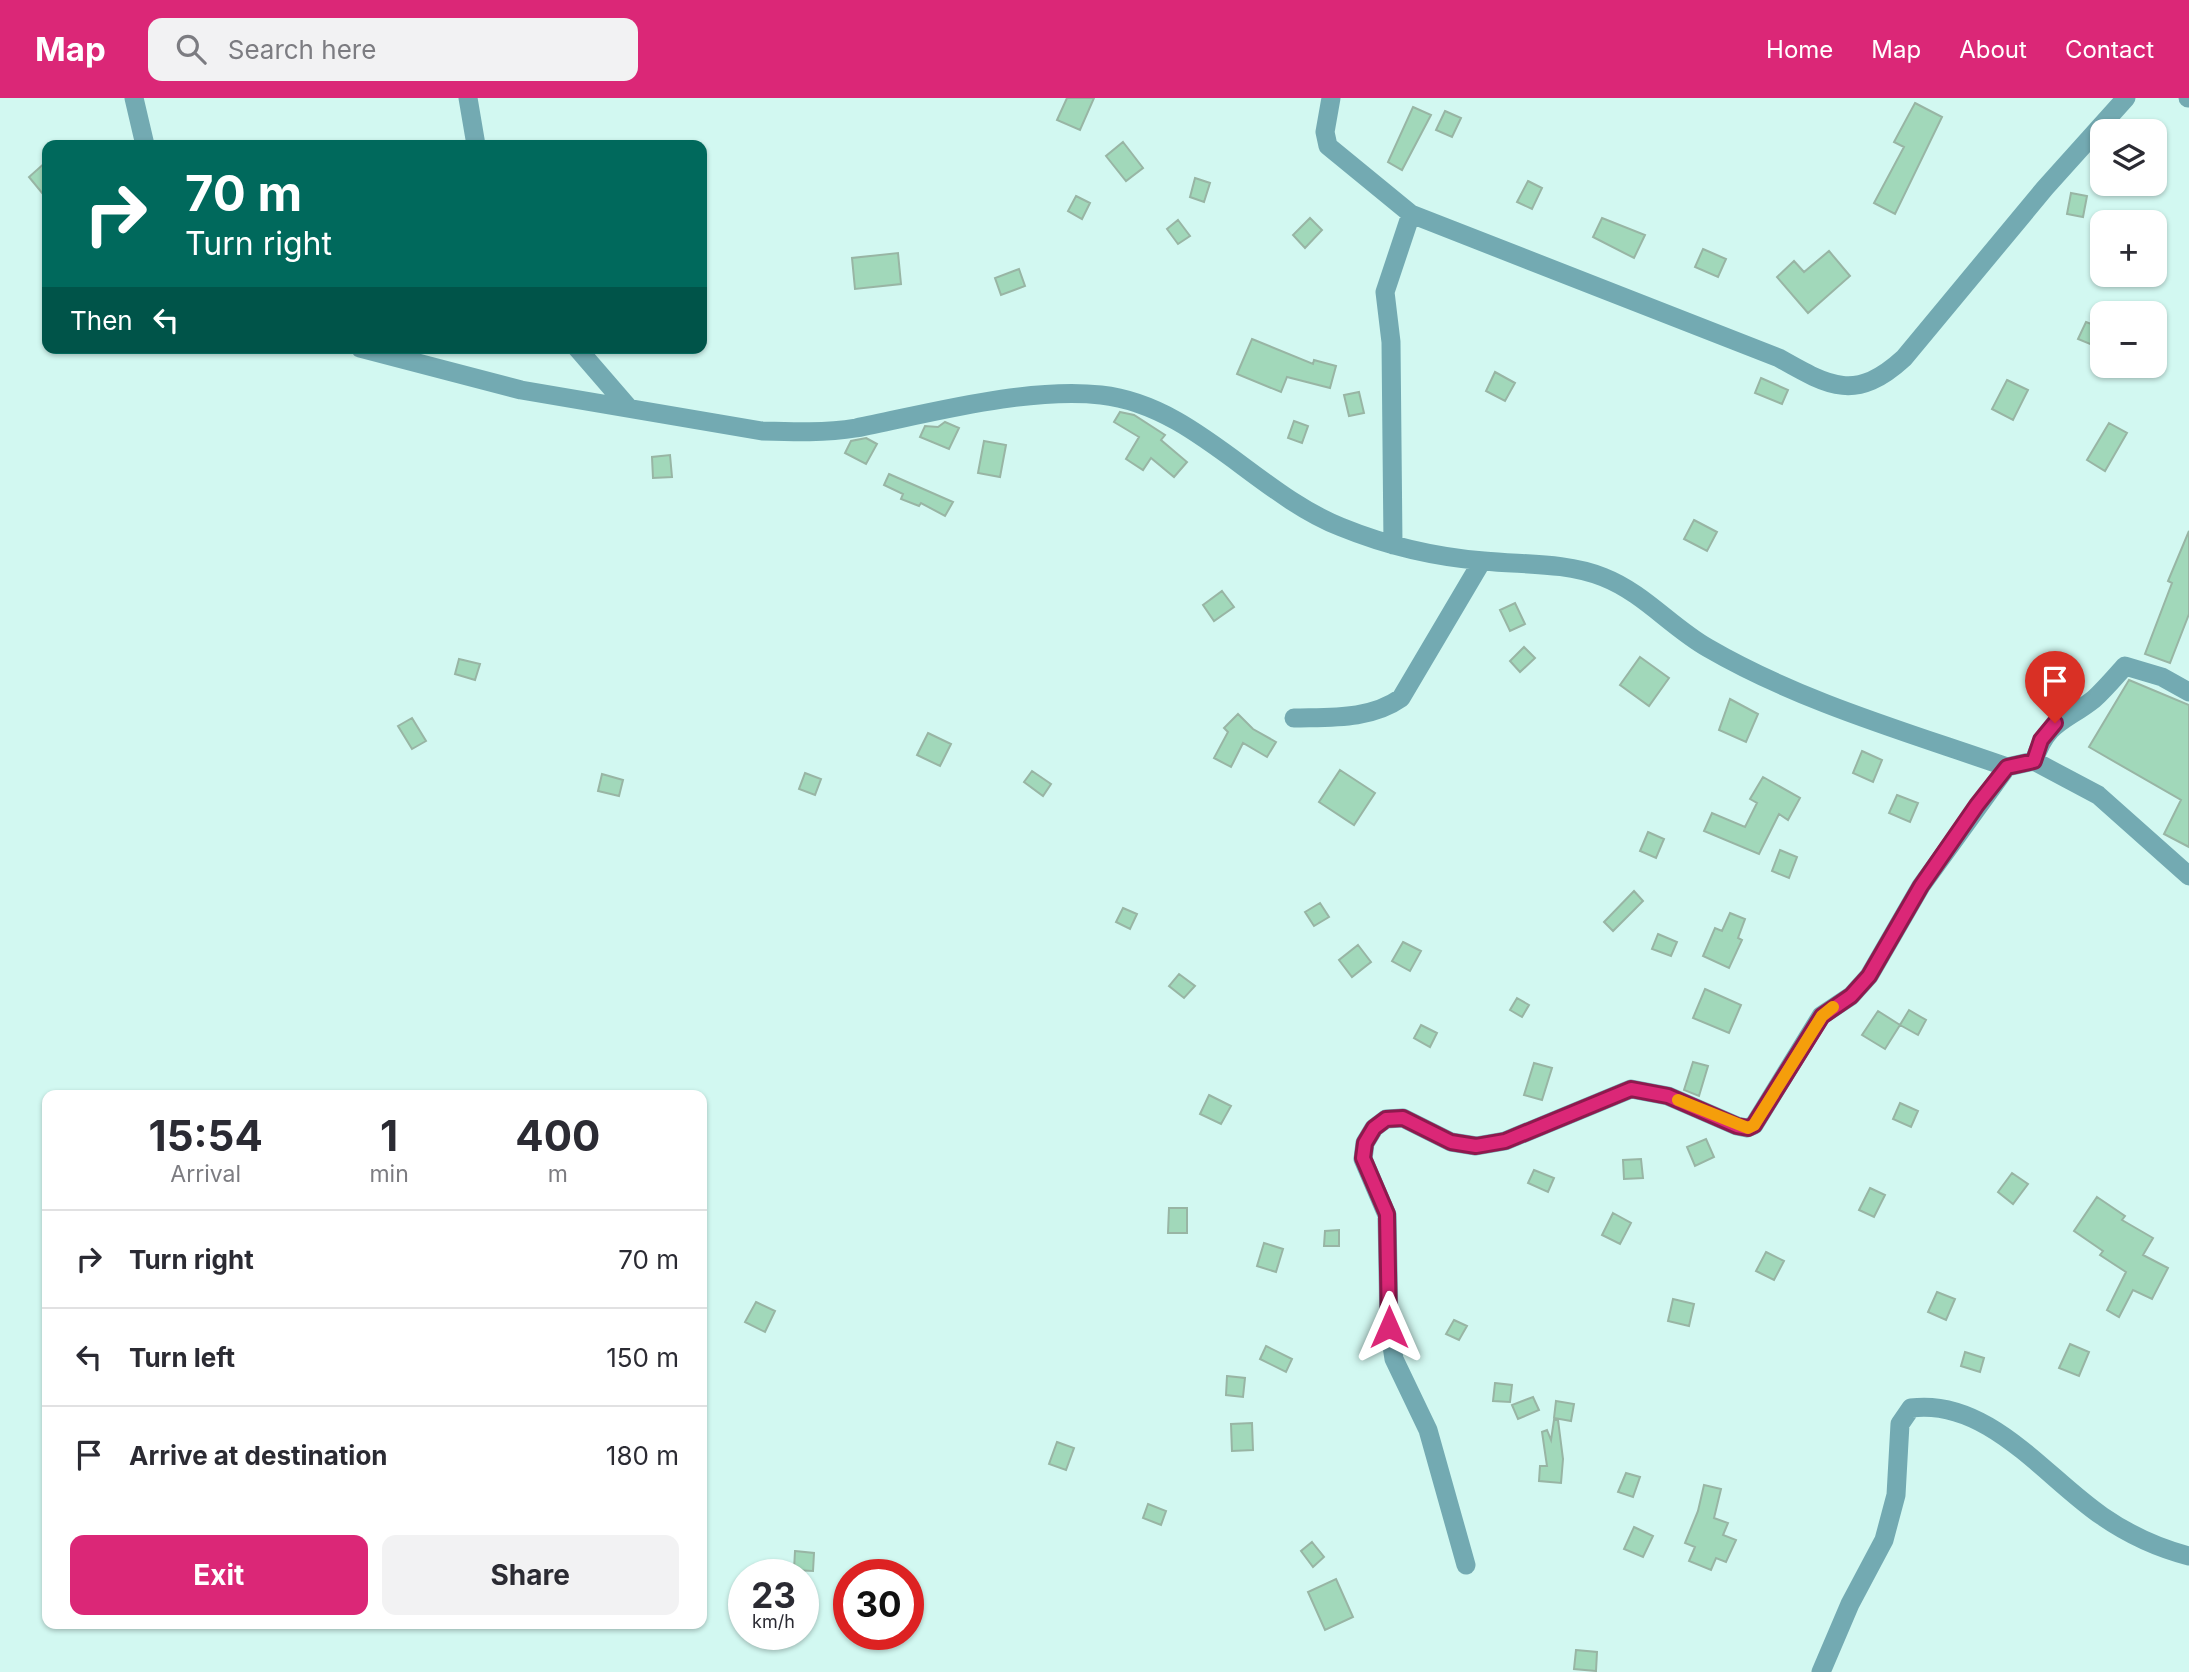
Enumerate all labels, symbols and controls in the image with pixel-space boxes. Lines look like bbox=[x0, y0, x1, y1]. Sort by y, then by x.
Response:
search box bbox=[148, 18, 638, 81]
text: Map bbox=[35, 29, 106, 69]
icon: search bbox=[172, 30, 210, 68]
text: Search here bbox=[228, 34, 376, 65]
text: Home bbox=[1766, 35, 1833, 64]
text: Map bbox=[1871, 35, 1921, 64]
text: About bbox=[1959, 35, 2027, 64]
text: Contact bbox=[2065, 35, 2154, 64]
map controls bbox=[2090, 119, 2167, 378]
button: layers bbox=[2090, 119, 2167, 196]
text: 70 m bbox=[185, 164, 302, 223]
icon: right bbox=[70, 168, 161, 259]
button: + bbox=[2090, 210, 2167, 287]
text: Turn right bbox=[185, 224, 332, 263]
icon: left bbox=[147, 301, 185, 339]
button: − bbox=[2090, 301, 2167, 378]
text: Then bbox=[70, 305, 133, 336]
pin bbox=[2025, 651, 2085, 723]
icon: arrive bbox=[2036, 662, 2074, 700]
text: 15:54 bbox=[149, 1110, 263, 1161]
text: 1 bbox=[380, 1110, 398, 1161]
text: 400 bbox=[515, 1110, 600, 1161]
text: Arrival bbox=[170, 1160, 241, 1188]
text: min bbox=[369, 1160, 409, 1188]
text: m bbox=[548, 1160, 568, 1188]
icon: right bbox=[70, 1240, 108, 1278]
text: Turn right bbox=[129, 1244, 254, 1275]
text: 70 m bbox=[618, 1244, 679, 1275]
position arrow bbox=[1352, 1290, 1426, 1364]
icon: left bbox=[70, 1338, 108, 1376]
text: Turn left bbox=[129, 1342, 235, 1373]
text: 150 m bbox=[606, 1342, 679, 1373]
icon: arrive bbox=[70, 1436, 108, 1474]
text: Arrive at destination bbox=[129, 1440, 388, 1471]
text: 180 m bbox=[606, 1440, 679, 1471]
button: Exit bbox=[70, 1535, 368, 1615]
button: Share bbox=[382, 1535, 679, 1615]
speed limit sign: 30 bbox=[833, 1559, 924, 1650]
text: 23 bbox=[751, 1574, 796, 1616]
text: km/h bbox=[752, 1611, 795, 1632]

